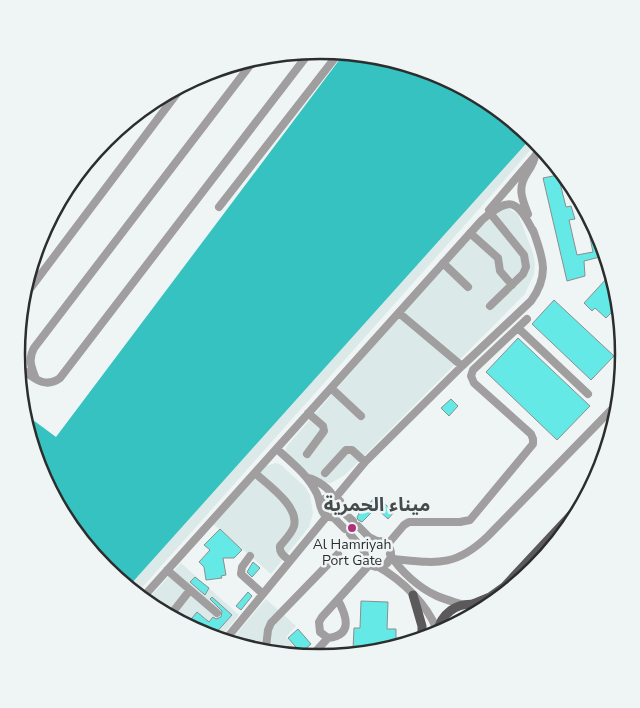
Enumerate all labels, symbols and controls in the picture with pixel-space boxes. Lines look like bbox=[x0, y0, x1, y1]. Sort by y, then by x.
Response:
district label: ميناء الحمرية bbox=[324, 492, 430, 518]
marker: Al Hamriyah Port Gate bbox=[346, 522, 358, 534]
place label: Al Hamriyah Port Gate bbox=[313, 535, 391, 570]

